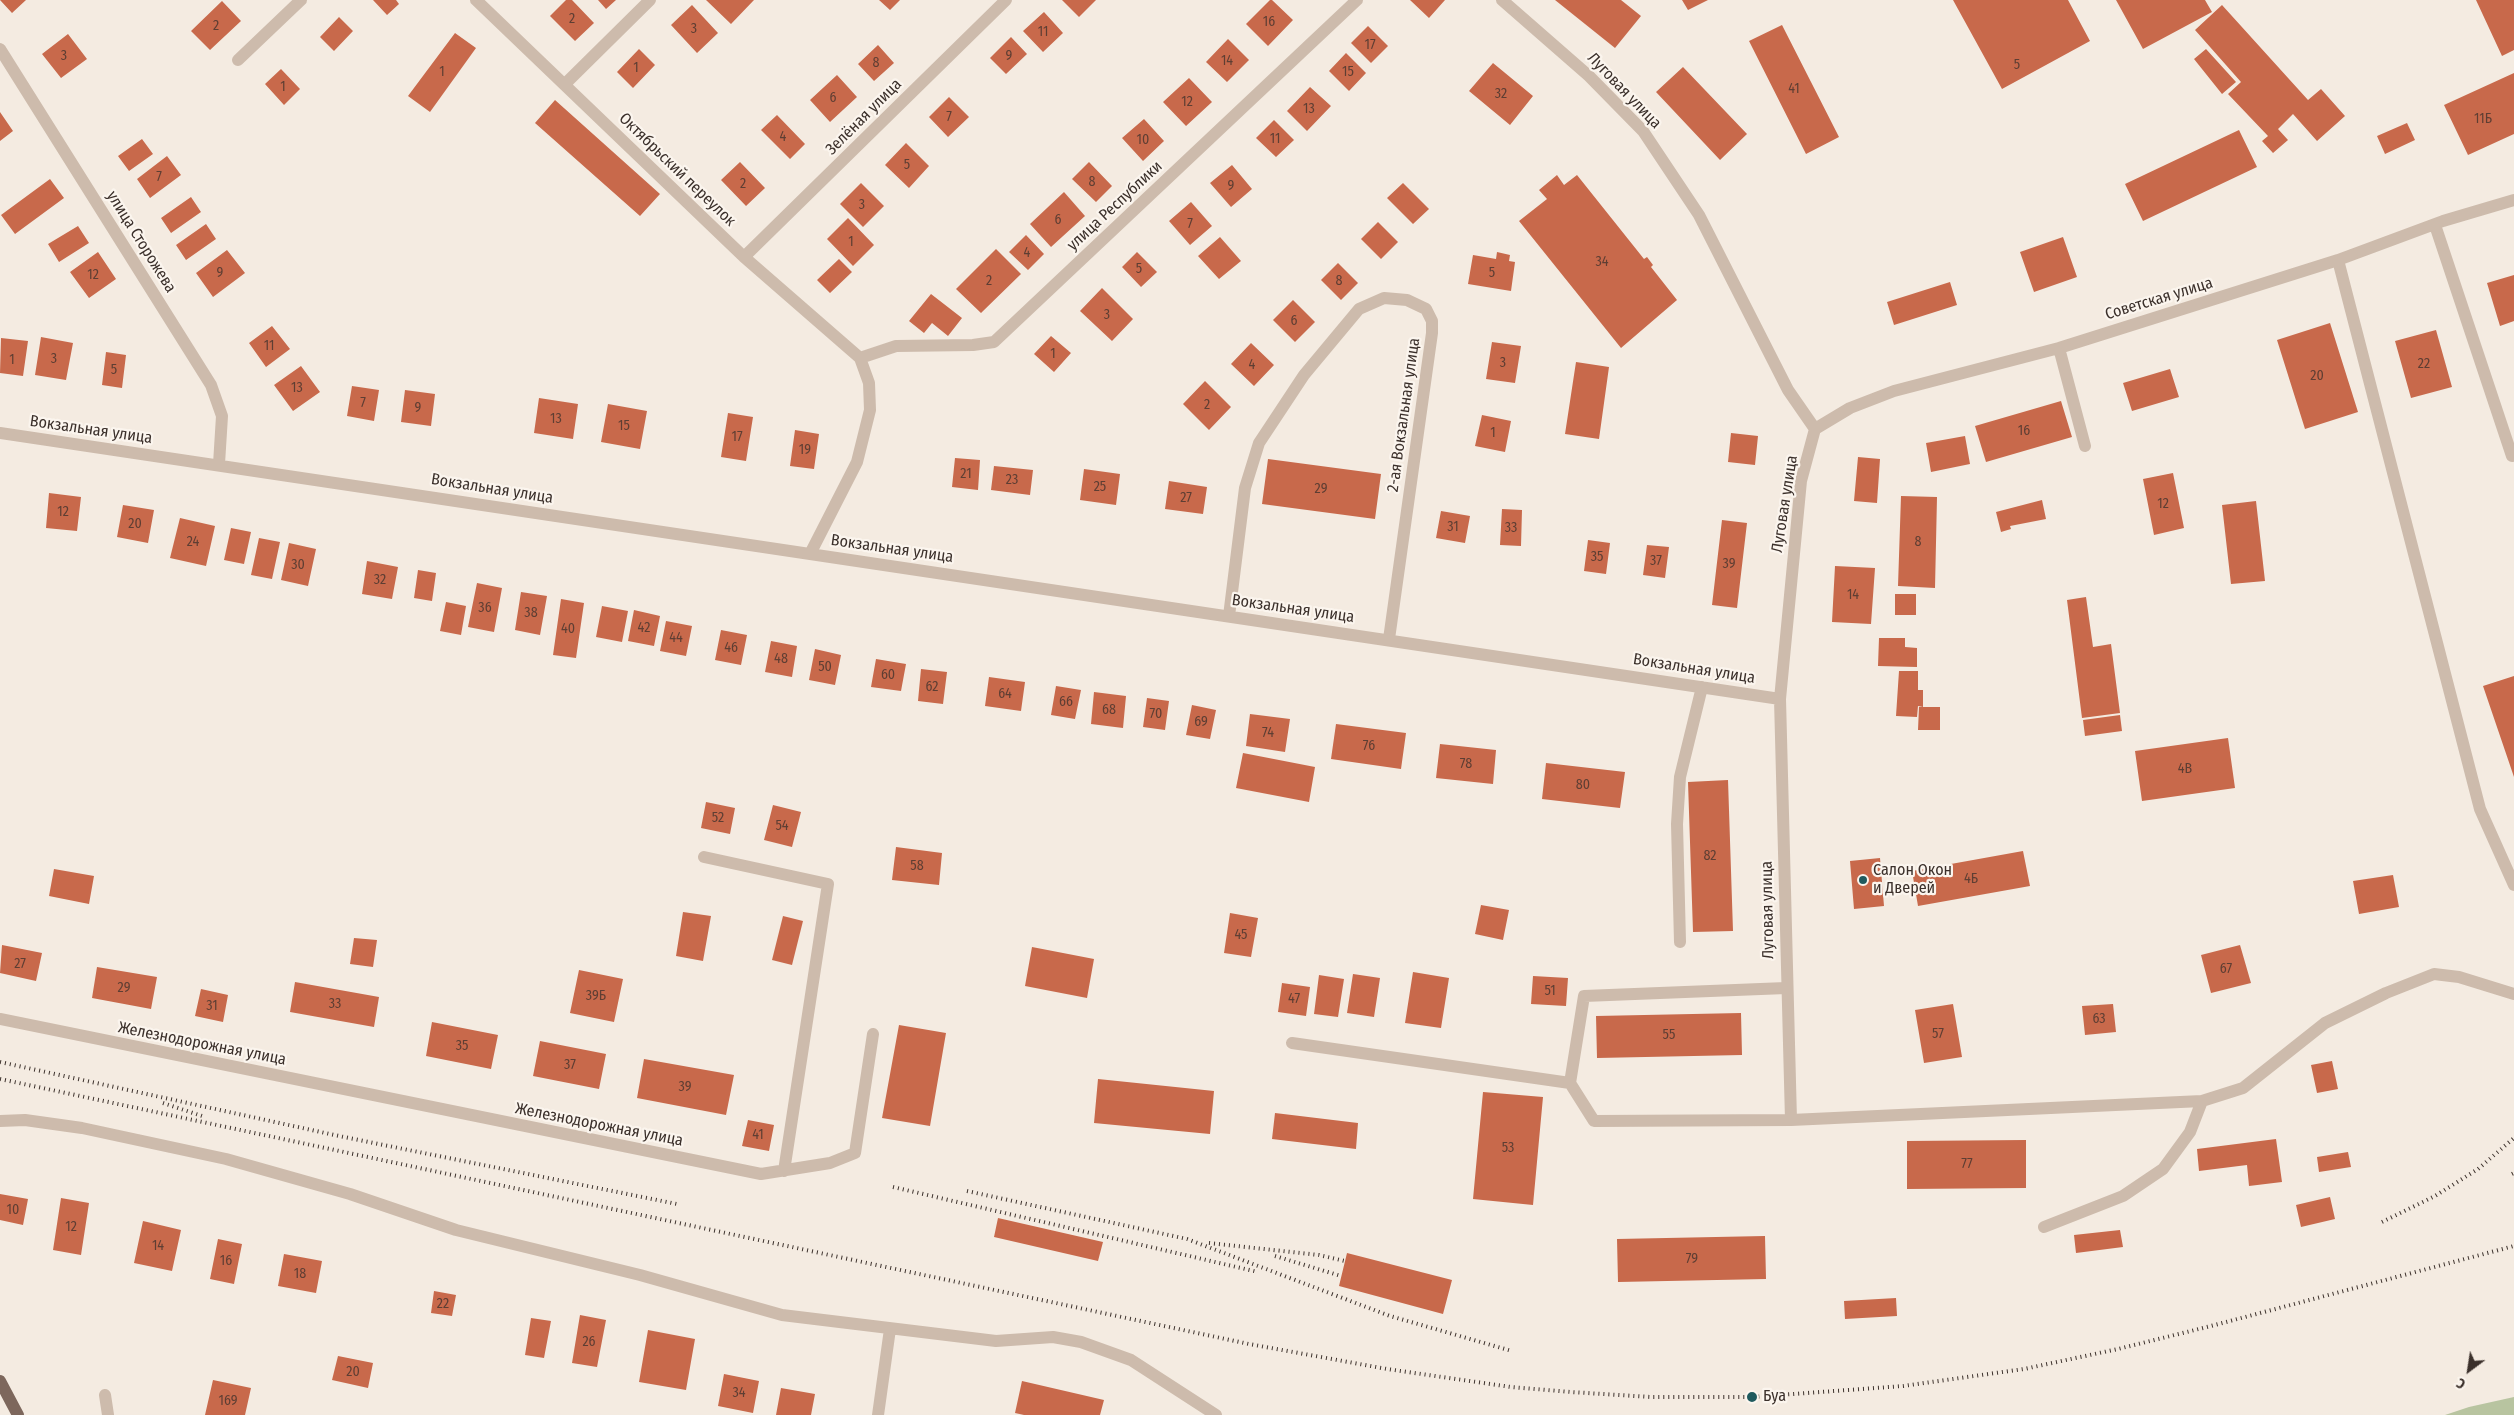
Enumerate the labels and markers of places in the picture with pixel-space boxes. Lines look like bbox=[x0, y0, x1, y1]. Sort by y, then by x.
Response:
place label: Салон Окон и Дверей bbox=[1873, 861, 1952, 899]
marker: Салон Окон и Дверей bbox=[1857, 874, 1869, 886]
place label: Буа bbox=[1763, 1387, 1786, 1407]
marker: Буа bbox=[1745, 1390, 1759, 1404]

